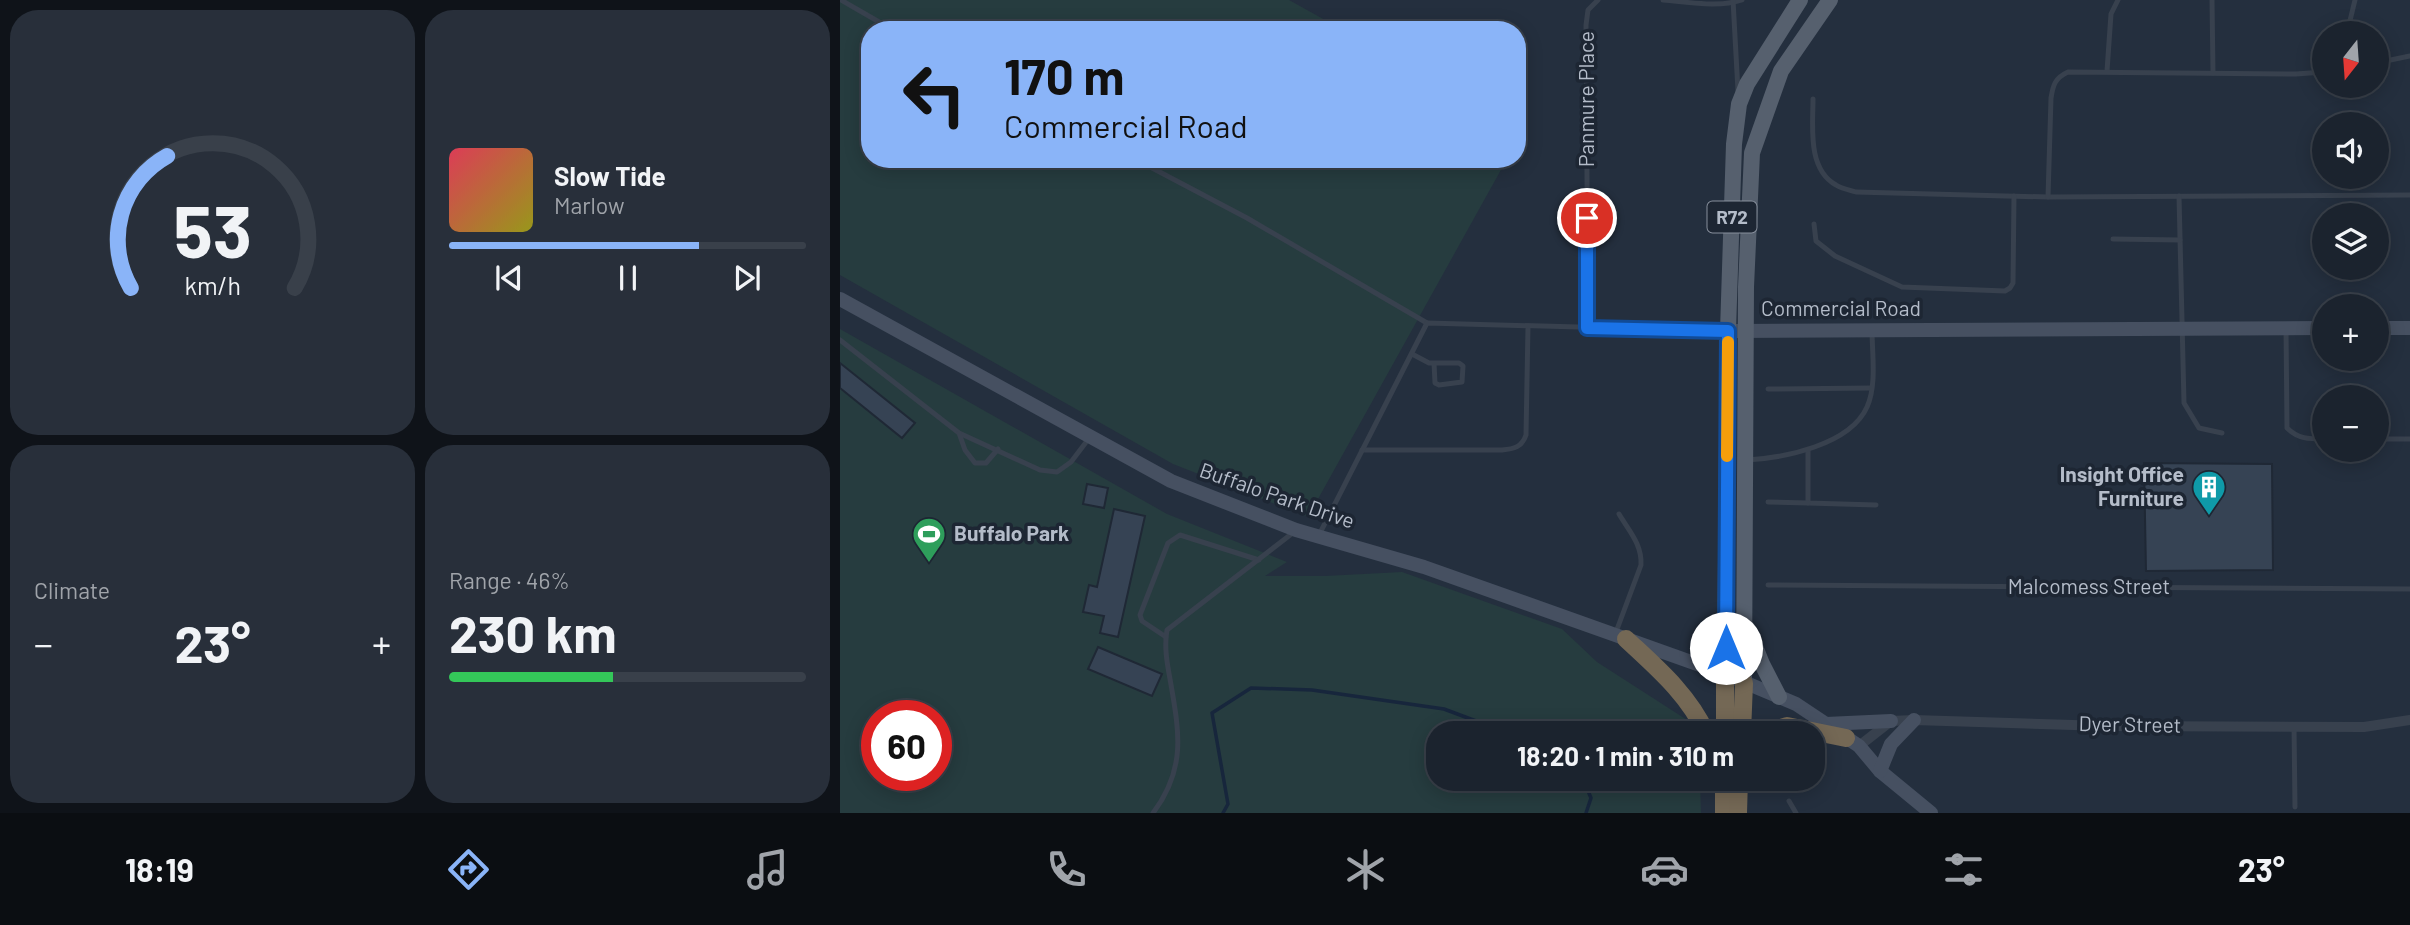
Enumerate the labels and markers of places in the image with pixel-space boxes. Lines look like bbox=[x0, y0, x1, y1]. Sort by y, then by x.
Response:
pin bbox=[1557, 188, 1617, 248]
place label: Insight Office Furniture bbox=[2060, 461, 2184, 510]
building icon: Insight Office Furniture bbox=[2190, 468, 2228, 517]
sports icon: Buffalo Park bbox=[910, 515, 948, 564]
place label: Buffalo Park bbox=[954, 520, 1069, 545]

